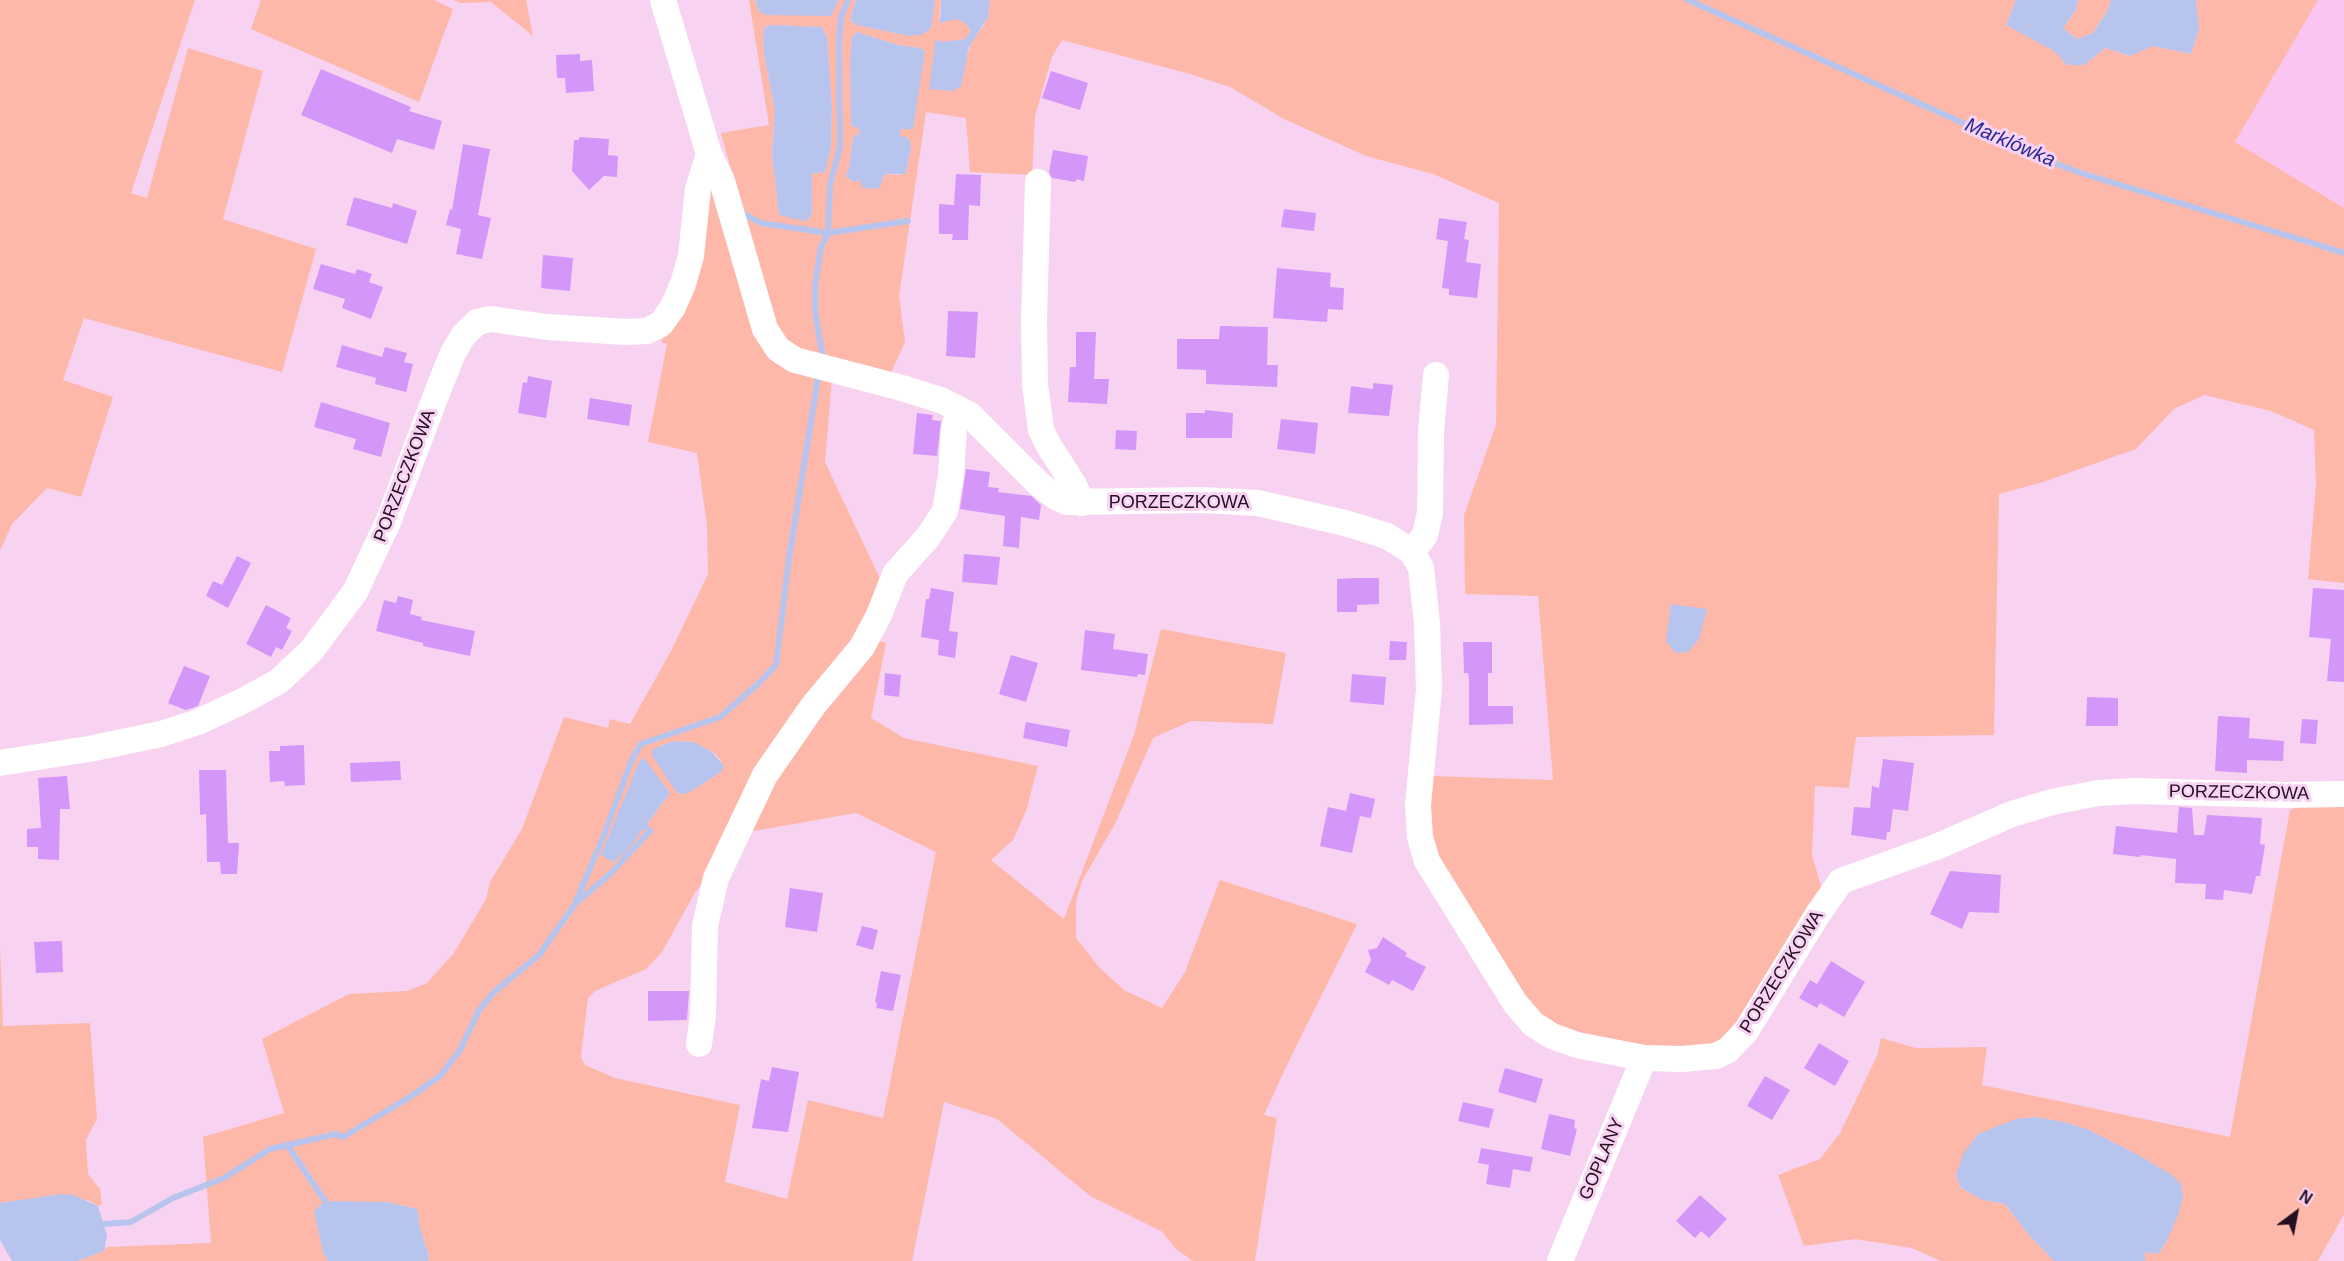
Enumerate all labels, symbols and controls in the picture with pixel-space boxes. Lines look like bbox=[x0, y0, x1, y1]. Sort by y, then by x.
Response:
water label: Marklówka bbox=[1961, 113, 2059, 173]
street label: PORZECZKOWA bbox=[370, 407, 440, 545]
street label: PORZECZKOWA bbox=[1109, 492, 1249, 514]
street label: PORZECZKOWA bbox=[2169, 781, 2309, 805]
street label: PORZECZKOWA bbox=[1736, 907, 1828, 1037]
street label: GOPLANY bbox=[1575, 1115, 1629, 1203]
north arrow bbox=[2266, 1183, 2326, 1243]
text: N bbox=[2296, 1187, 2315, 1208]

